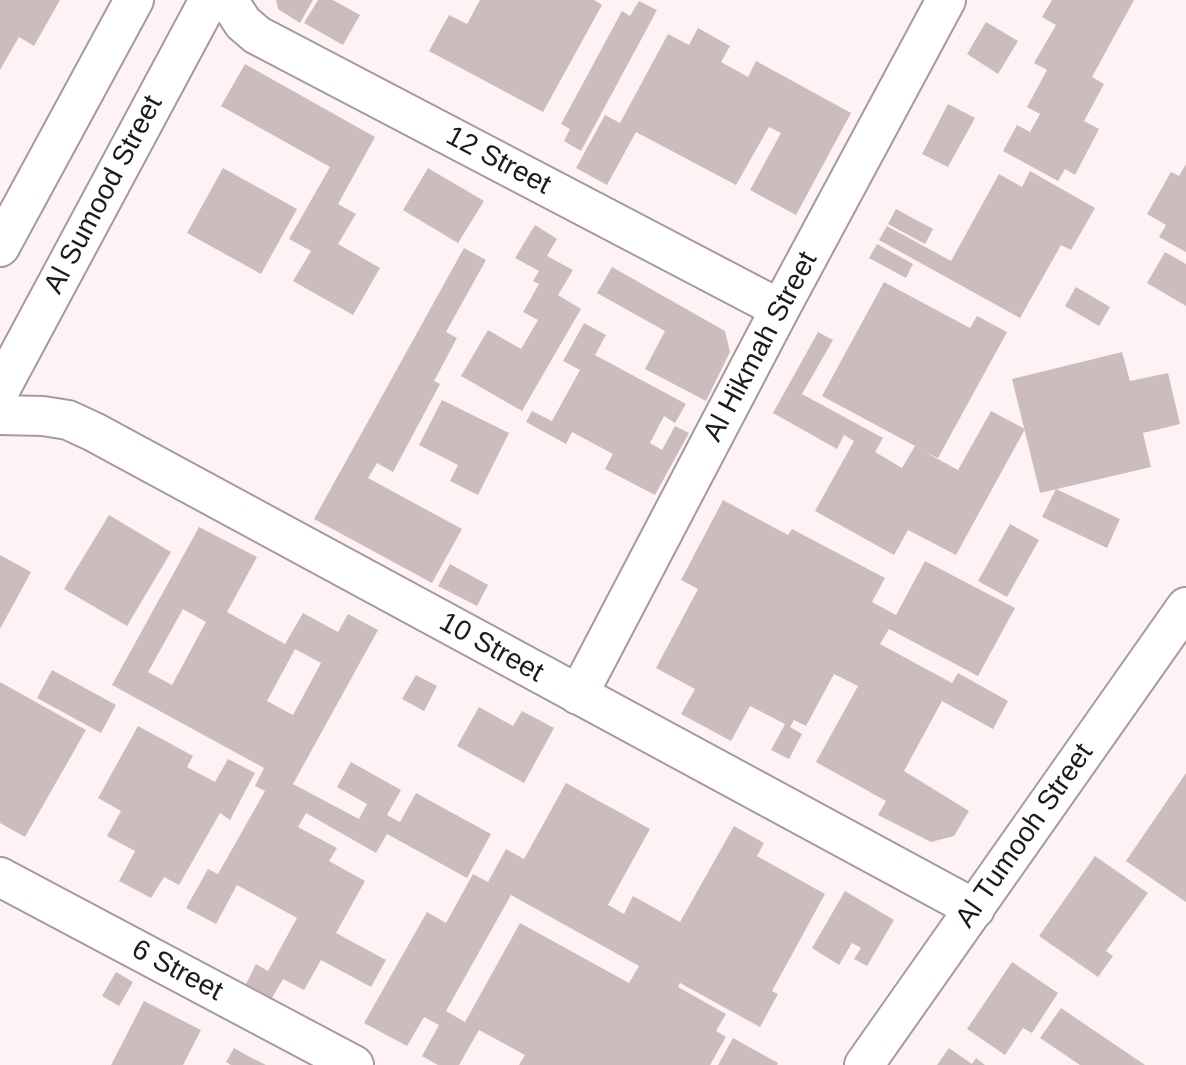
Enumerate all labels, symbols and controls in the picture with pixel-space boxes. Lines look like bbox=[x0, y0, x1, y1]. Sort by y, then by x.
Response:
street label: Al Sumood Street bbox=[38, 90, 170, 300]
street label: 12 Street bbox=[440, 119, 556, 203]
street label: Al Hikmah Street bbox=[697, 246, 825, 448]
street label: 10 Street bbox=[433, 606, 549, 690]
street label: Al Tumooh Street bbox=[949, 738, 1101, 934]
street label: 6 Street bbox=[126, 933, 228, 1009]

